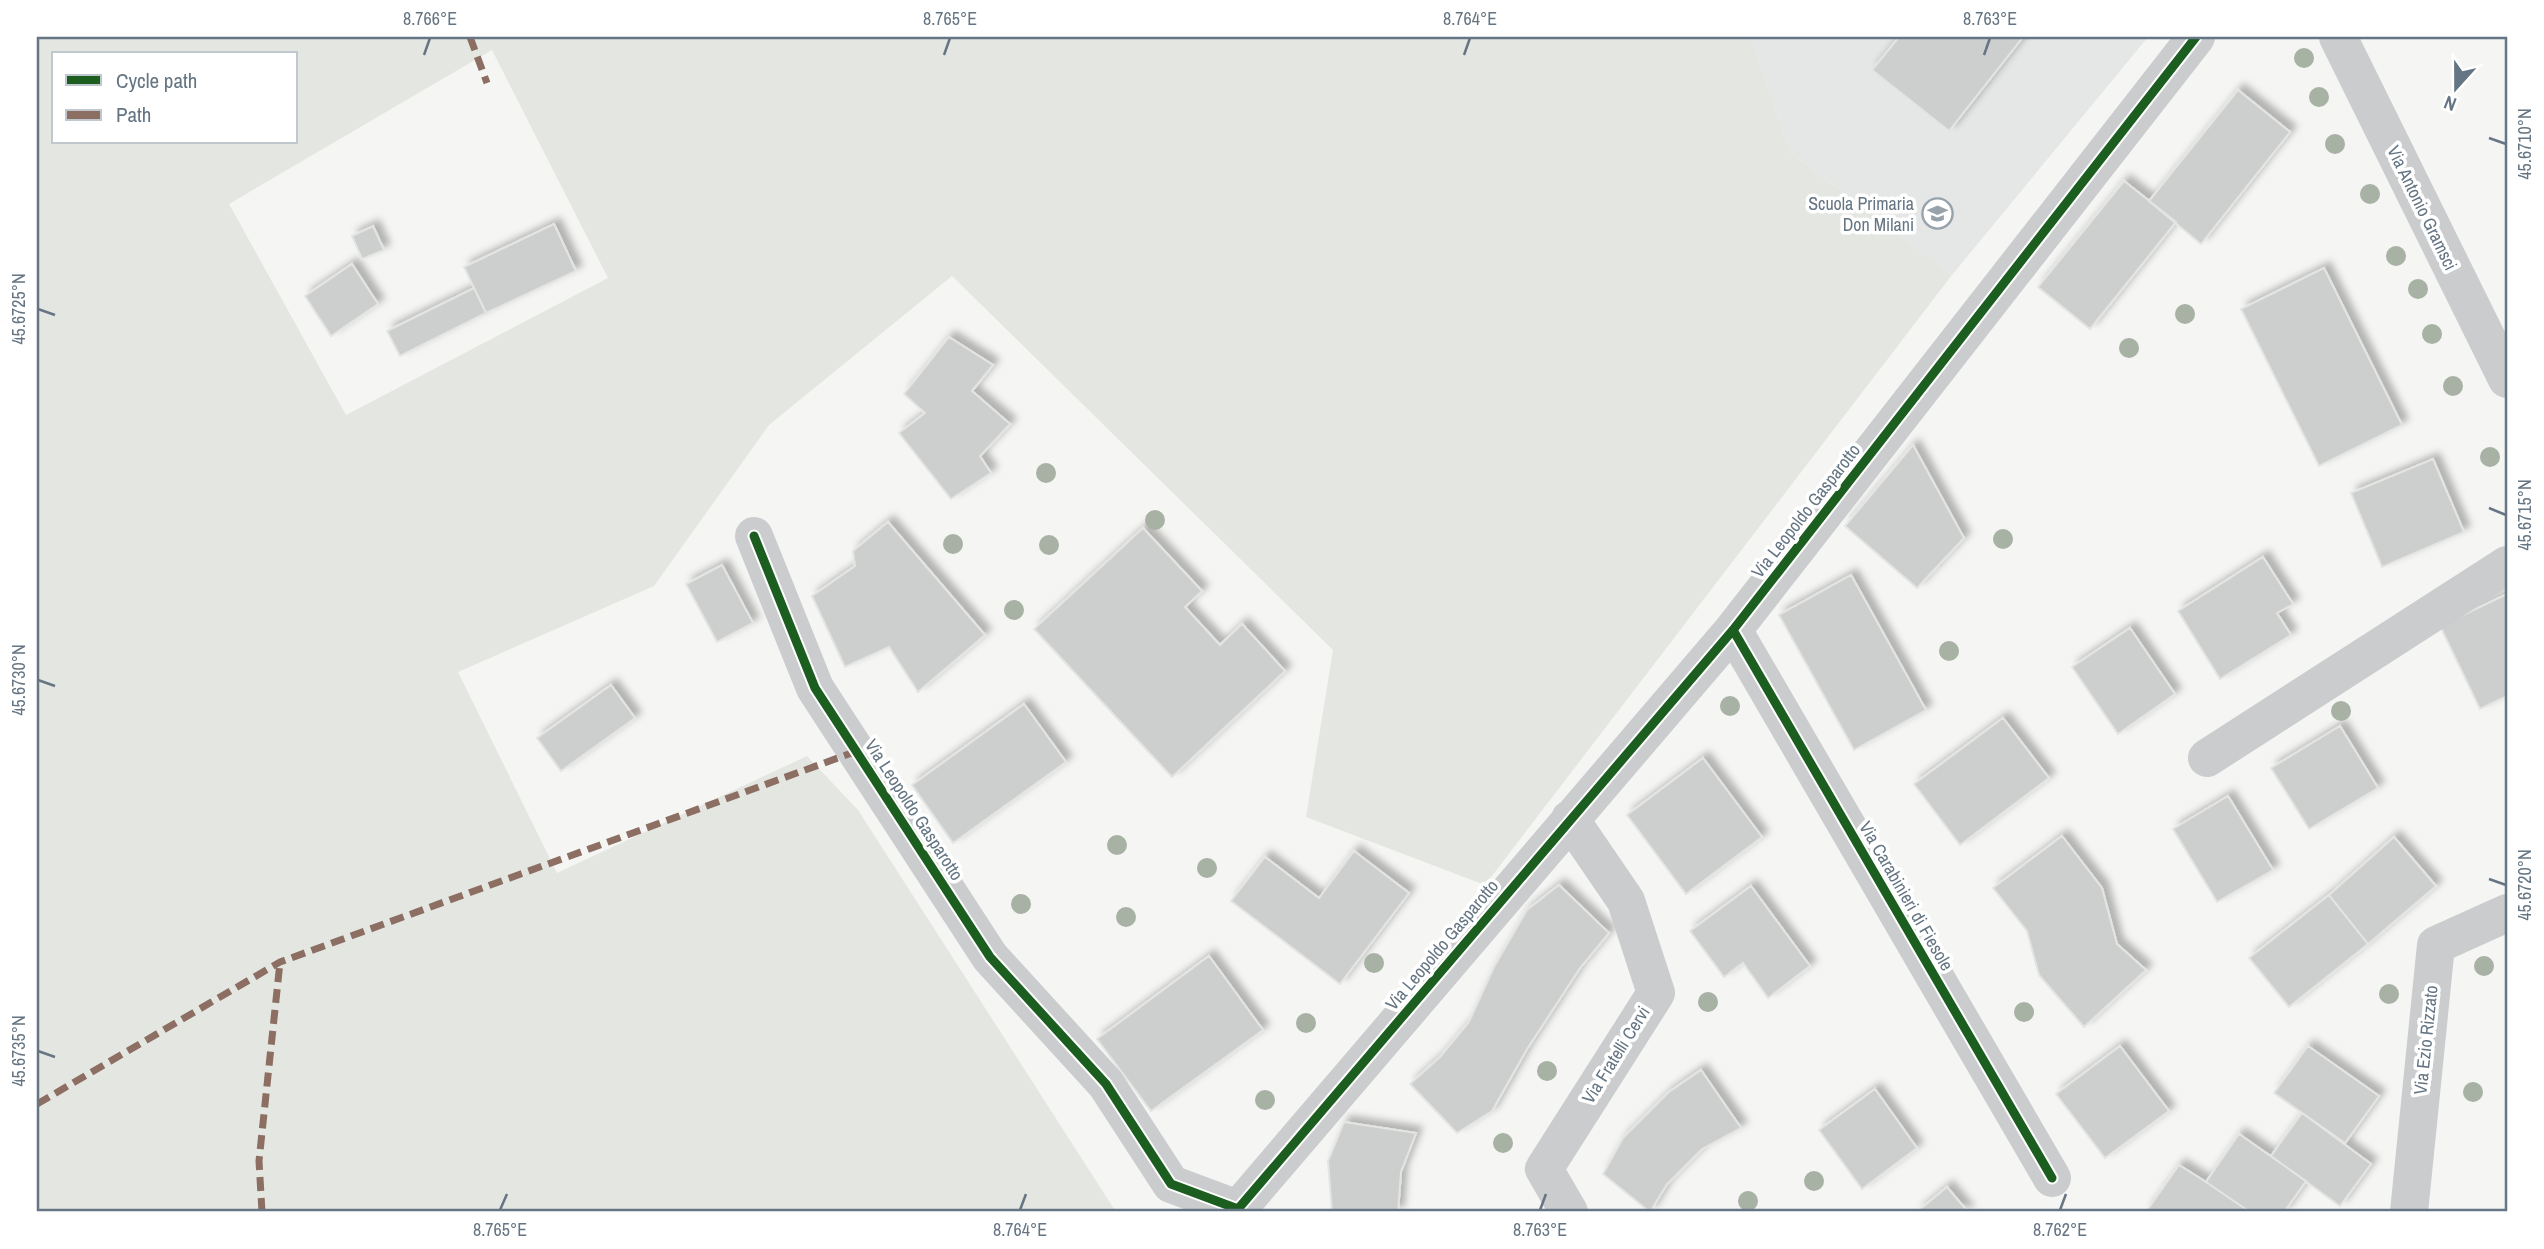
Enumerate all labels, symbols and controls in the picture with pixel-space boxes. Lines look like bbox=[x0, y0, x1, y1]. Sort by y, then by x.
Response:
text: 8.766°E bbox=[403, 6, 457, 31]
text: 8.765°E bbox=[923, 6, 977, 31]
text: 8.764°E bbox=[1443, 6, 1497, 31]
text: 8.763°E bbox=[1963, 6, 2017, 31]
legend bbox=[52, 52, 298, 144]
north arrow bbox=[2422, 52, 2492, 122]
text: Cycle path bbox=[116, 66, 197, 95]
text: N bbox=[2440, 90, 2460, 118]
text: Path bbox=[116, 100, 151, 129]
text: 45.6710°N bbox=[2512, 108, 2537, 180]
street label: Via Antonio Gramsci bbox=[2381, 141, 2463, 274]
place label: Scuola Primaria Don Milani bbox=[1808, 191, 1914, 237]
school or university icon: Scuola Primaria Don Milani bbox=[1920, 197, 1954, 231]
text: 45.6725°N bbox=[6, 273, 31, 345]
street label: Via Leopoldo Gasparotto bbox=[1745, 438, 1866, 583]
text: 45.6715°N bbox=[2512, 479, 2537, 551]
text: 45.6730°N bbox=[6, 644, 31, 716]
street label: Via Leopoldo Gasparotto bbox=[859, 734, 970, 885]
street label: Via Carabinieri di Fiesole bbox=[1853, 816, 1959, 975]
text: 45.6720°N bbox=[2512, 849, 2537, 921]
street label: Via Leopoldo Gasparotto bbox=[1379, 874, 1504, 1015]
street label: Via Ezio Rizzato bbox=[2407, 984, 2444, 1096]
street label: Via Fratelli Cervi bbox=[1576, 1001, 1655, 1108]
text: 45.6735°N bbox=[6, 1015, 31, 1087]
text: 8.765°E bbox=[473, 1217, 527, 1242]
text: 8.764°E bbox=[993, 1217, 1047, 1242]
text: 8.763°E bbox=[1513, 1217, 1567, 1242]
text: 8.762°E bbox=[2033, 1217, 2087, 1242]

